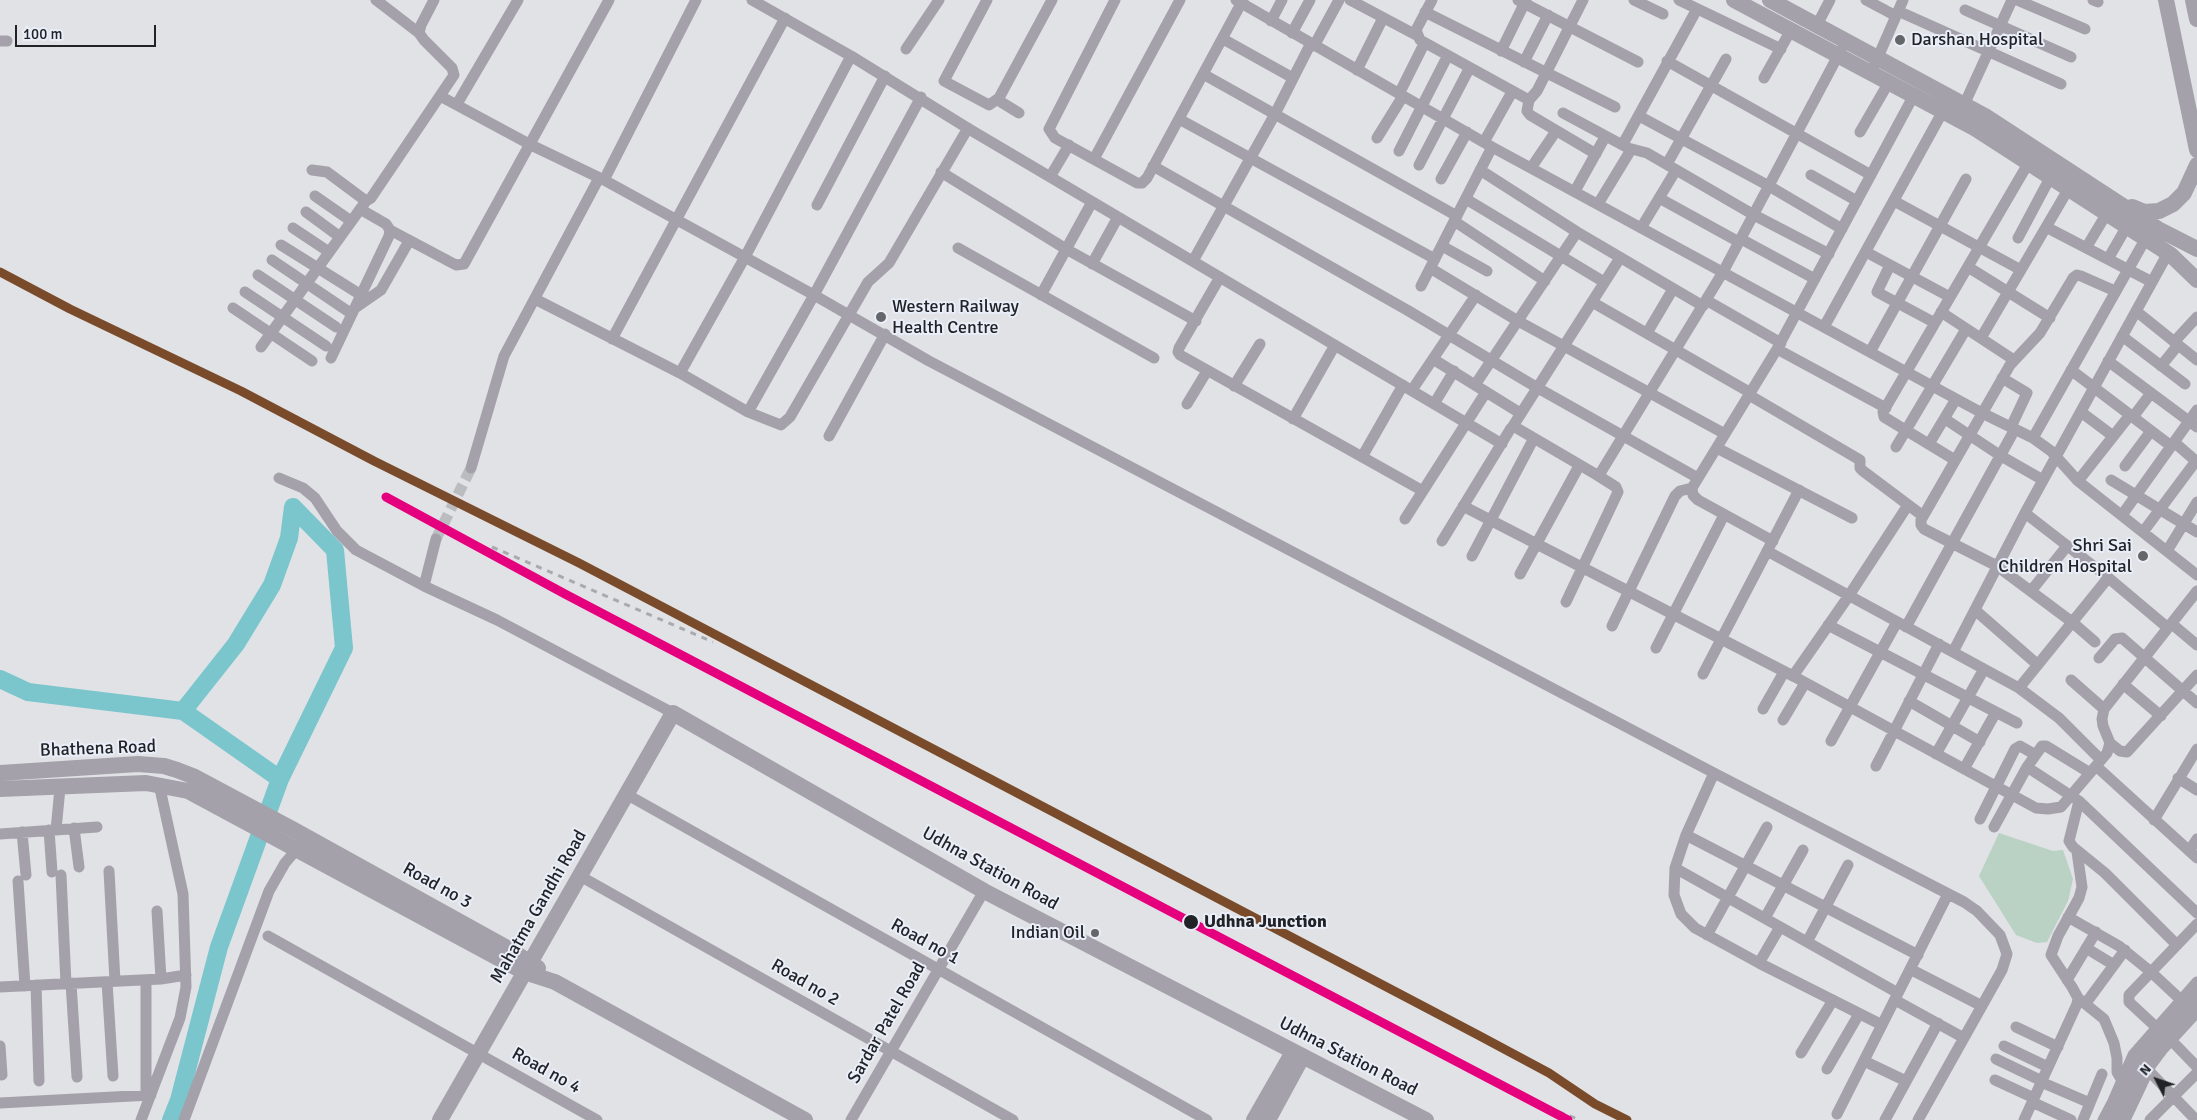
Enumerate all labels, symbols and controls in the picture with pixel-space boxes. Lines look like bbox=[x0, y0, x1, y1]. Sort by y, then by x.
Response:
scale bar bbox=[18, 15, 159, 47]
text: 100 m bbox=[23, 25, 63, 43]
place label: Darshan Hospital bbox=[1911, 29, 2043, 51]
marker: Darshan Hospital bbox=[1893, 33, 1907, 47]
place label: Western Railway Health Centre bbox=[892, 296, 1019, 338]
marker: Western Railway Health Centre bbox=[874, 310, 888, 324]
place label: Shri Sai Children Hospital bbox=[1998, 535, 2132, 578]
marker: Shri Sai Children Hospital bbox=[2136, 549, 2150, 563]
street label: Bhathena Road bbox=[40, 736, 156, 762]
street label: Udhna Station Road bbox=[918, 823, 1062, 915]
street label: Mahatma Gandhi Road bbox=[486, 827, 592, 987]
street label: Road no 3 bbox=[399, 858, 475, 914]
place label: Udhna Junction bbox=[1204, 911, 1327, 933]
marker: Udhna Junction bbox=[1182, 913, 1200, 931]
street label: Road no 1 bbox=[887, 914, 963, 970]
place label: Indian Oil bbox=[1011, 922, 1085, 944]
marker: Indian Oil bbox=[1089, 927, 1101, 939]
street label: Road no 2 bbox=[767, 955, 843, 1011]
street label: Sardar Patel Road bbox=[844, 958, 930, 1088]
street label: Udhna Station Road bbox=[1275, 1013, 1421, 1101]
street label: Road no 4 bbox=[508, 1043, 584, 1099]
north arrow bbox=[2132, 1055, 2182, 1105]
text: N bbox=[2136, 1061, 2155, 1079]

